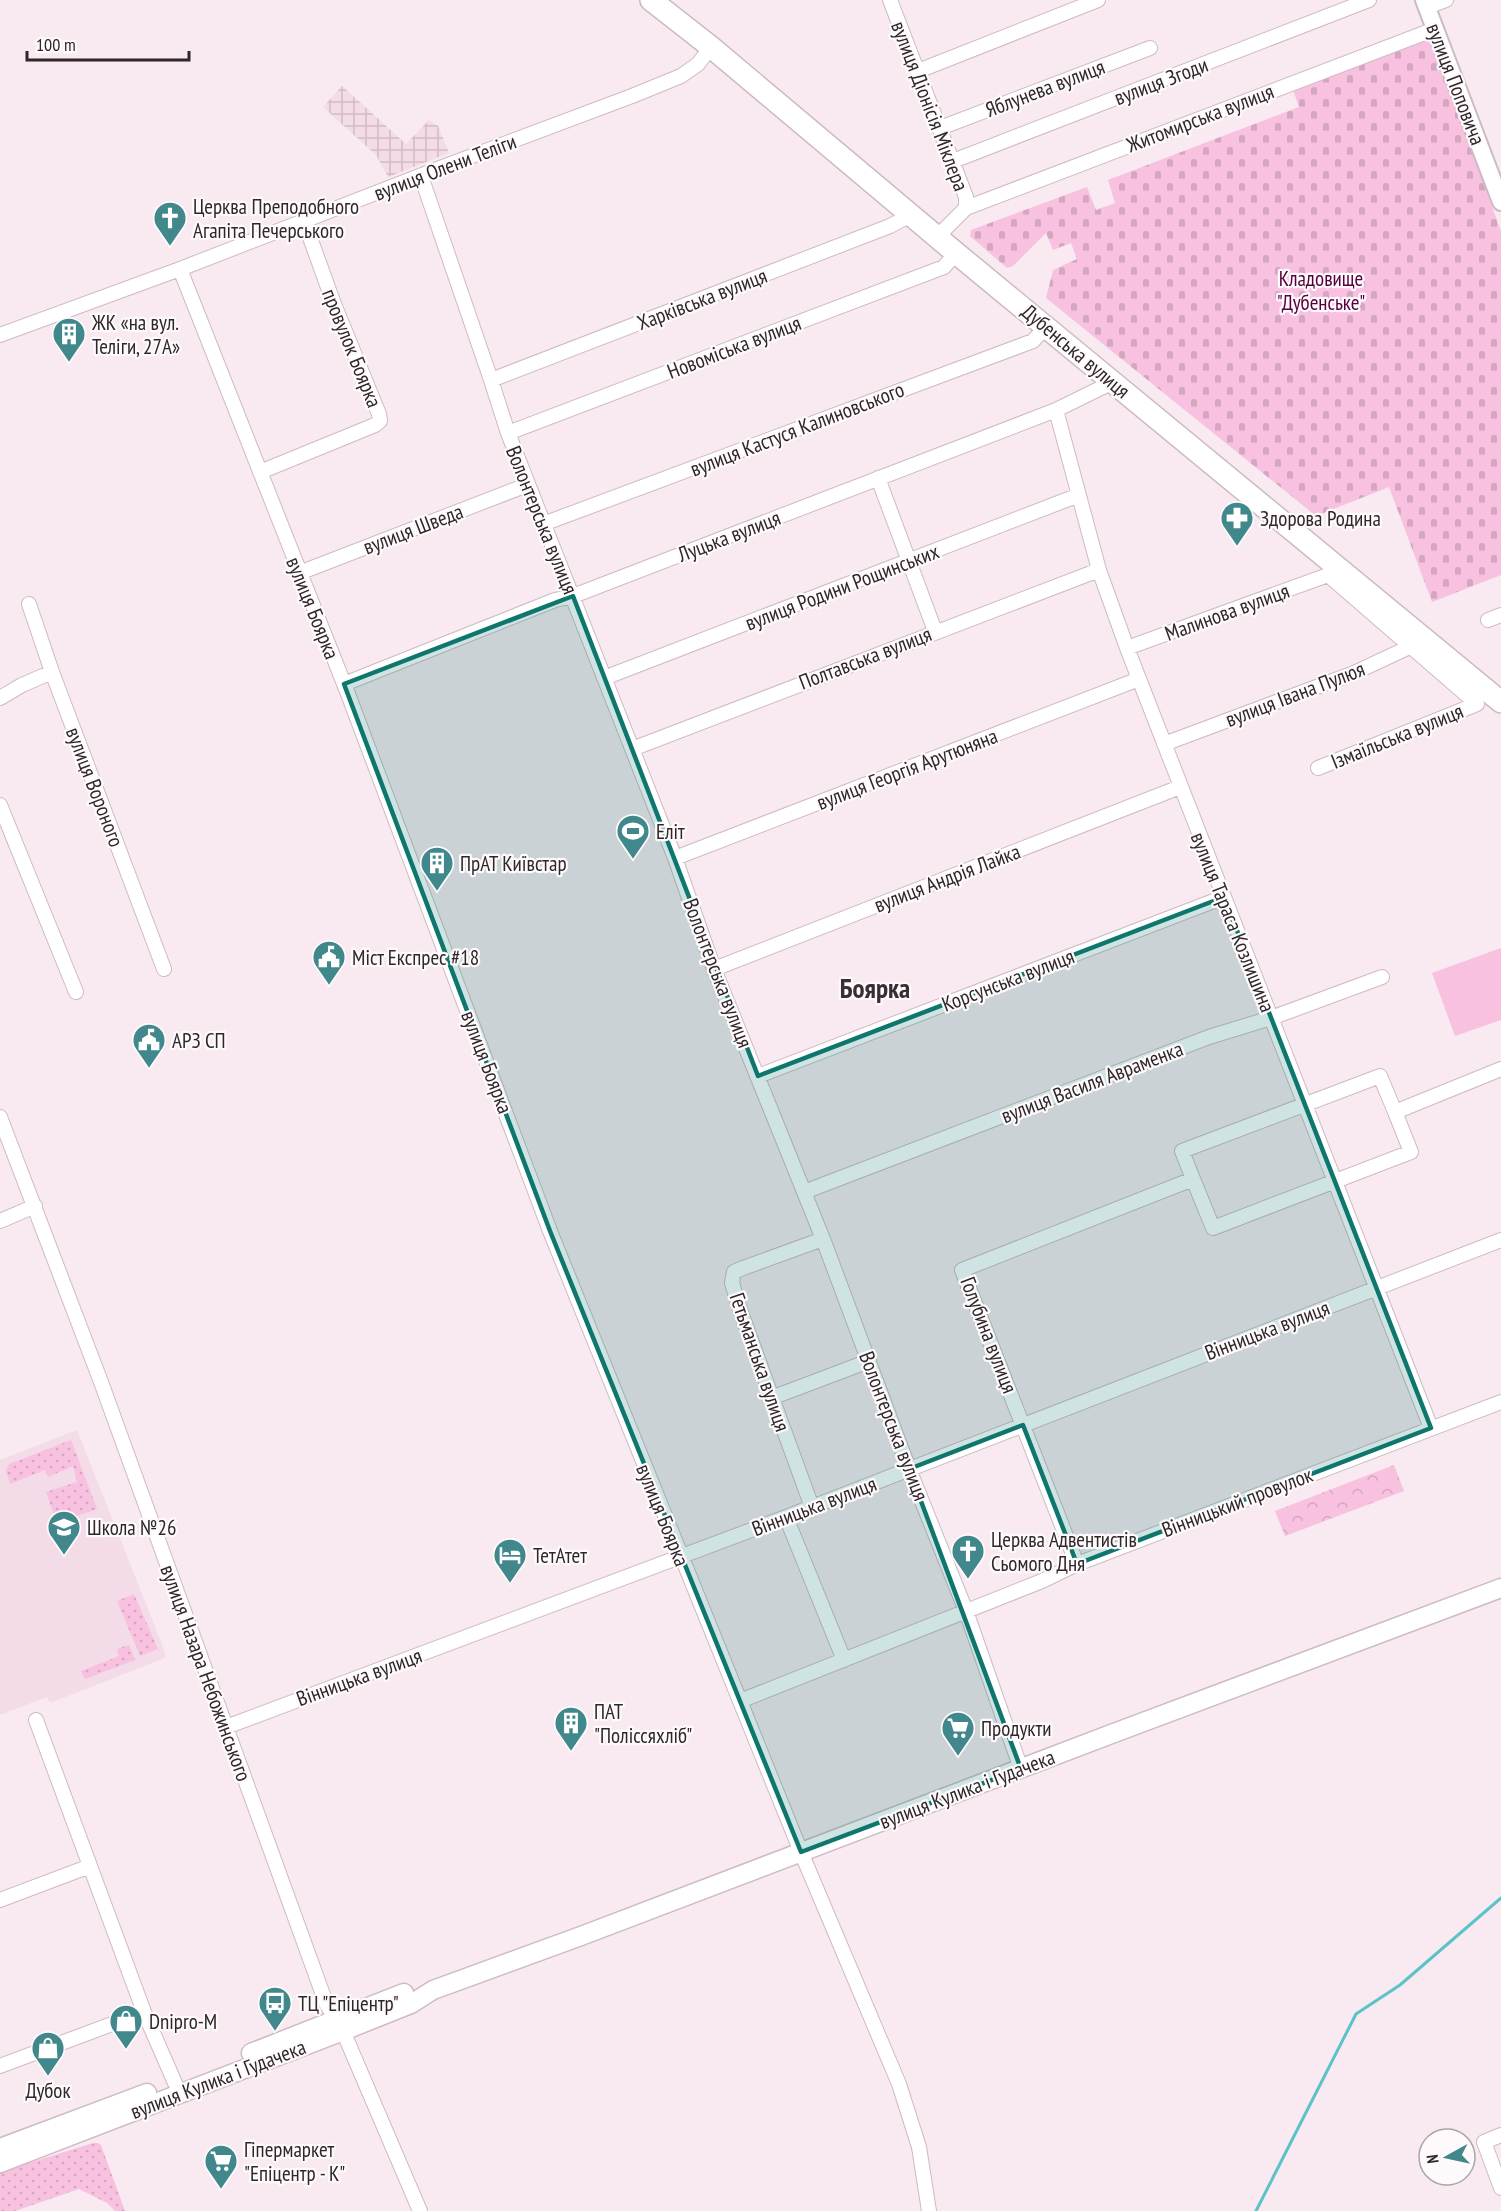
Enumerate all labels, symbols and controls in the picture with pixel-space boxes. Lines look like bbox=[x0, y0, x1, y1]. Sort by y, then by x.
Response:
street label: вулиця Діонісія Міклера bbox=[885, 17, 975, 195]
street label: вулиця Поповича bbox=[1420, 19, 1492, 149]
scale bar bbox=[27, 24, 189, 62]
text: 100 m bbox=[36, 33, 76, 56]
street label: вулиця Згоди bbox=[1110, 51, 1212, 111]
street label: Яблунева вулиця bbox=[982, 53, 1108, 123]
street label: Житомирська вулиця bbox=[1122, 78, 1277, 159]
street label: вулиця Олени Теліги bbox=[370, 127, 520, 207]
place label: Церква Преподобного Агапіта Печерського bbox=[193, 193, 359, 244]
church icon: Церква Преподобного Агапіта Печерського bbox=[152, 200, 188, 247]
street label: Харківська вулиця bbox=[633, 262, 771, 336]
park label: Кладовище "Дубенське" bbox=[1277, 265, 1365, 316]
street label: провулок Боярка bbox=[316, 285, 388, 411]
street label: Дубенська вулиця bbox=[1016, 298, 1136, 404]
place label: ЖК «на вул. Теліги, 27А» bbox=[91, 309, 180, 360]
street label: Новоміська вулиця bbox=[663, 309, 805, 385]
building icon: ЖК «на вул. Теліги, 27А» bbox=[51, 316, 87, 363]
street label: вулиця Кастуся Калиновського bbox=[686, 376, 908, 482]
street label: Волонтерська вулиця bbox=[500, 442, 584, 598]
street label: вулиця Шведа bbox=[359, 498, 467, 560]
pharmacy icon: Здорова Родина bbox=[1219, 500, 1255, 547]
street label: Луцька вулиця bbox=[673, 504, 784, 568]
place label: Здорова Родина bbox=[1260, 505, 1381, 532]
street label: вулиця Родини Рощинських bbox=[741, 537, 943, 636]
street label: вулиця Боярка bbox=[280, 553, 346, 663]
street label: Малинова вулиця bbox=[1161, 577, 1293, 647]
street label: Полтавська вулиця bbox=[795, 620, 935, 696]
street label: вулиця Івана Пулюя bbox=[1222, 655, 1368, 733]
street label: Ізмаїльська вулиця bbox=[1327, 697, 1467, 775]
street label: вулиця Георгія Арутюняна bbox=[813, 722, 1001, 816]
street label: вулиця Вороного bbox=[60, 723, 130, 851]
sports icon: Еліт bbox=[615, 813, 651, 860]
place label: Еліт bbox=[656, 818, 685, 845]
street label: вулиця Тараса Козлишина bbox=[1185, 828, 1281, 1016]
street label: вулиця Андрія Лайка bbox=[870, 838, 1024, 918]
building icon: ПрАТ Київстар bbox=[419, 845, 455, 892]
place label: ПрАТ Київстар bbox=[460, 850, 567, 877]
street label: Волонтерська вулиця bbox=[677, 895, 759, 1051]
public building icon: Міст Експрес #18 bbox=[311, 939, 347, 986]
street label: Корсунська вулиця bbox=[938, 942, 1078, 1018]
place label: Міст Експрес #18 bbox=[352, 944, 479, 971]
district label: Боярка bbox=[840, 971, 910, 1005]
street label: вулиця Боярка bbox=[455, 1007, 519, 1117]
public building icon: АРЗ СП bbox=[131, 1022, 167, 1069]
place label: АРЗ СП bbox=[172, 1027, 226, 1054]
street label: вулиця Василя Авраменка bbox=[997, 1035, 1187, 1129]
street label: Голубина вулиця bbox=[954, 1273, 1024, 1397]
street label: Гетьманська вулиця bbox=[724, 1289, 796, 1435]
street label: Вінницька вулиця bbox=[1201, 1294, 1333, 1366]
street label: Волонтерська вулиця bbox=[853, 1348, 935, 1504]
street label: вулиця Боярка bbox=[630, 1460, 696, 1570]
street label: Вінницький провулок bbox=[1158, 1461, 1316, 1543]
street label: Вінницька вулиця bbox=[748, 1470, 880, 1542]
school or university icon: Школа №26 bbox=[46, 1509, 82, 1556]
place label: Школа №26 bbox=[87, 1514, 176, 1541]
place label: Церква Адвентистів Сьомого Дня bbox=[991, 1526, 1137, 1577]
church icon: Церква Адвентистів Сьомого Дня bbox=[950, 1533, 986, 1580]
hotel icon: ТетАтет bbox=[492, 1537, 528, 1584]
place label: ТетАтет bbox=[533, 1542, 587, 1569]
street label: вулиця Назара Небожинського bbox=[154, 1561, 258, 1785]
street label: Вінницька вулиця bbox=[293, 1642, 425, 1712]
place label: ПАТ "Поліссяхліб" bbox=[594, 1698, 692, 1749]
building icon: ПАТ "Поліссяхліб" bbox=[553, 1705, 589, 1752]
supermarket icon: Продукти bbox=[940, 1710, 976, 1757]
place label: Продукти bbox=[981, 1715, 1051, 1742]
street label: вулиця Кулика і Гудачека bbox=[875, 1743, 1059, 1835]
bus stop icon: ТЦ "Епіцентр" bbox=[257, 1985, 293, 2032]
place label: ТЦ "Епіцентр" bbox=[298, 1990, 399, 2017]
shop icon: Dnipro-M bbox=[108, 2003, 144, 2050]
place label: Dnipro-M bbox=[149, 2008, 217, 2035]
shop icon: Дубок bbox=[30, 2030, 66, 2077]
street label: вулиця Кулика і Гудачека bbox=[126, 2033, 310, 2125]
place label: Дубок bbox=[25, 2077, 71, 2104]
north arrow bbox=[1417, 2127, 1477, 2187]
place label: Гіпермаркет "Епіцентр - К" bbox=[244, 2136, 345, 2187]
supermarket icon: Гіпермаркет "Епіцентр - К" bbox=[203, 2143, 239, 2190]
text: N bbox=[1422, 2153, 1443, 2165]

